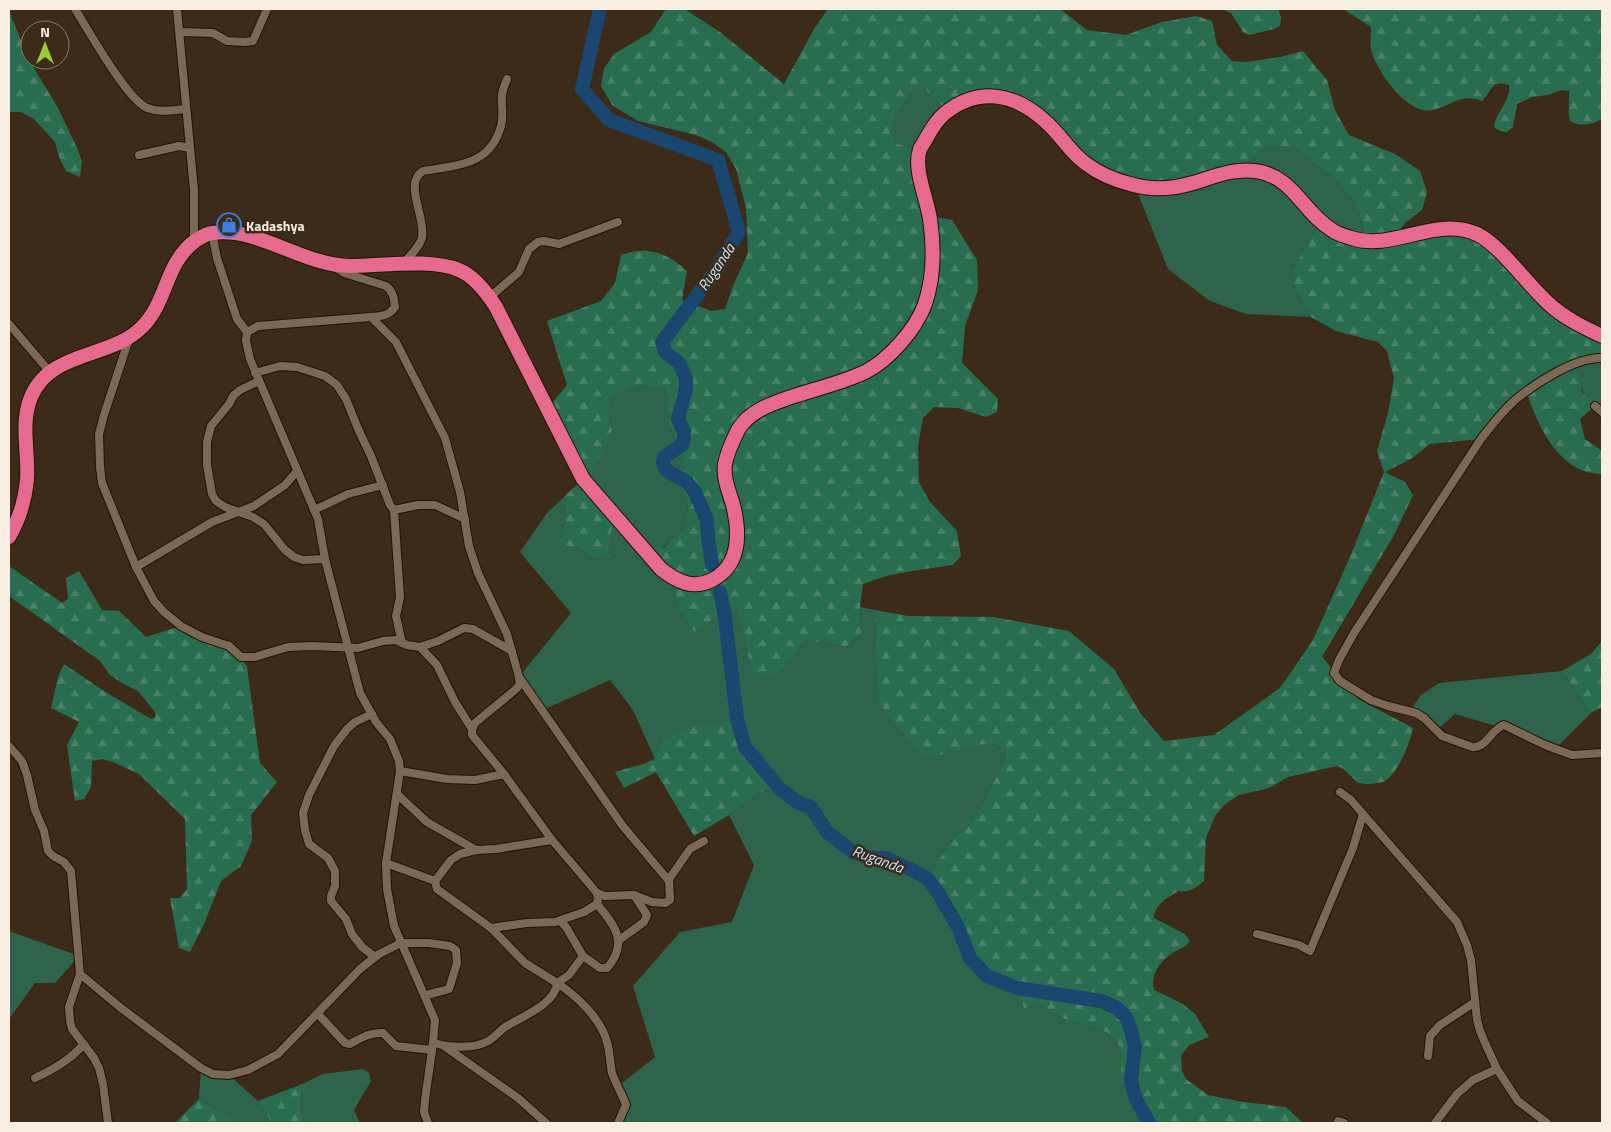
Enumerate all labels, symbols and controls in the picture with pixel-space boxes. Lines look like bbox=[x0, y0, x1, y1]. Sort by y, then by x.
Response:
north arrow bbox=[20, 20, 70, 70]
text: N bbox=[40, 21, 50, 42]
shop icon: Kadashya bbox=[216, 212, 242, 238]
place label: Kadashya bbox=[246, 215, 305, 236]
water label: Ruganda bbox=[692, 237, 741, 295]
water label: Ruganda bbox=[849, 839, 908, 879]

